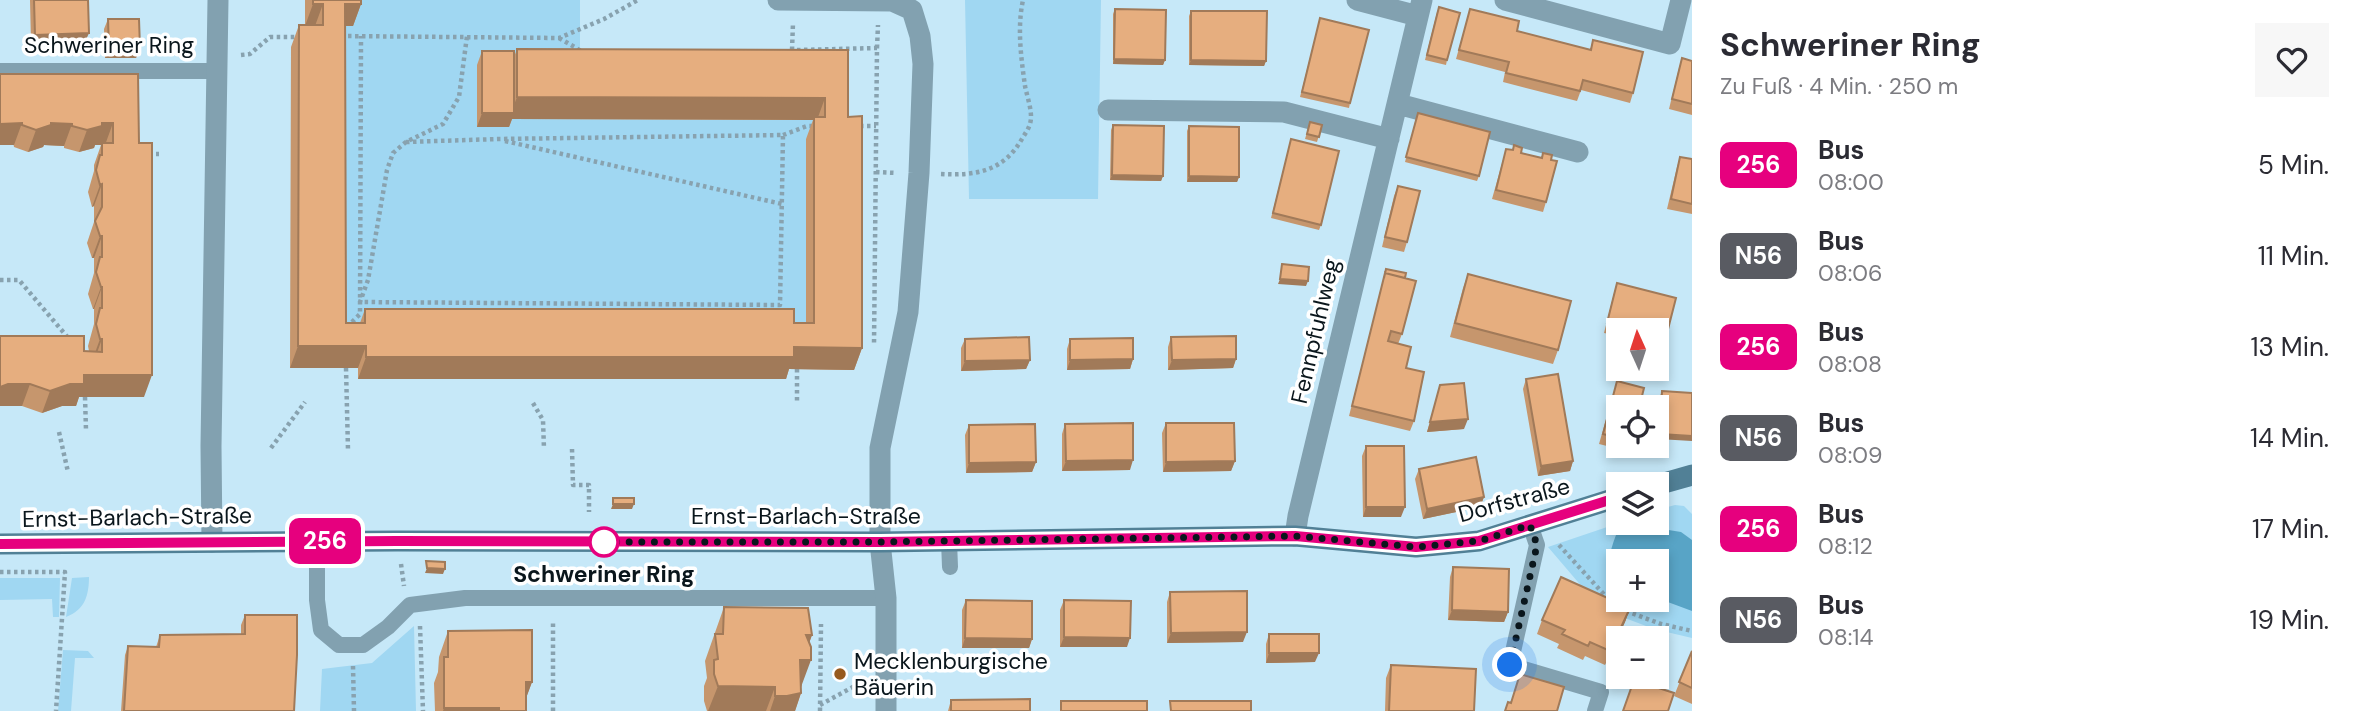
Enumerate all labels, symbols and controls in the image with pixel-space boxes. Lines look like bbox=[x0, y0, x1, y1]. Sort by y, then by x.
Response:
text: Schweriner Ring bbox=[1720, 23, 1981, 66]
button: heart bbox=[2255, 23, 2329, 97]
street label: Schweriner Ring bbox=[24, 30, 194, 60]
text: Zu Fuß · 4 Min. · 250 m bbox=[1720, 71, 1958, 101]
text: Bus bbox=[1818, 133, 1864, 167]
text: 5 Min. bbox=[2258, 148, 2329, 182]
text: 256 bbox=[1737, 149, 1781, 180]
text: 08:00 bbox=[1818, 167, 1884, 197]
text: Bus bbox=[1818, 224, 1864, 258]
text: 11 Min. bbox=[2258, 239, 2329, 273]
text: N56 bbox=[1735, 240, 1782, 271]
street label: Fennpfuhlweg bbox=[1284, 255, 1346, 406]
text: 08:06 bbox=[1818, 258, 1883, 288]
text: Bus bbox=[1818, 315, 1864, 349]
north arrow bbox=[1606, 318, 1670, 382]
map controls bbox=[1606, 318, 1669, 689]
text: 13 Min. bbox=[2250, 330, 2329, 364]
text: 256 bbox=[1737, 331, 1781, 362]
text: 08:08 bbox=[1818, 349, 1882, 379]
button: locate bbox=[1606, 395, 1669, 458]
text: Bus bbox=[1818, 406, 1864, 440]
text: 14 Min. bbox=[2250, 421, 2329, 455]
text: N56 bbox=[1735, 422, 1782, 453]
text: 08:09 bbox=[1818, 440, 1883, 470]
street label: Dorfstraße bbox=[1455, 471, 1573, 529]
button: layers bbox=[1606, 472, 1669, 535]
text: Bus bbox=[1818, 497, 1864, 531]
street label: Ernst-Barlach-Straße bbox=[22, 500, 252, 534]
street label: Ernst-Barlach-Straße bbox=[691, 501, 921, 531]
text: 17 Min. bbox=[2252, 512, 2329, 546]
text: 256 bbox=[1737, 513, 1781, 544]
line badge: 256 bbox=[285, 518, 365, 564]
text: 256 bbox=[303, 525, 347, 556]
marker: Schweriner Ring bbox=[589, 527, 619, 557]
text: 08:12 bbox=[1818, 531, 1873, 561]
button: + bbox=[1606, 549, 1669, 612]
place label: Schweriner Ring bbox=[513, 559, 695, 589]
text: Bus bbox=[1818, 588, 1864, 622]
text: 19 Min. bbox=[2249, 603, 2329, 637]
text: N56 bbox=[1735, 604, 1782, 635]
text: 08:14 bbox=[1818, 622, 1874, 652]
button: − bbox=[1606, 626, 1669, 689]
place label: Mecklenburgische Bäuerin bbox=[854, 646, 1048, 702]
your location bbox=[1492, 647, 1527, 682]
marker: Mecklenburgische Bäuerin bbox=[832, 666, 848, 682]

